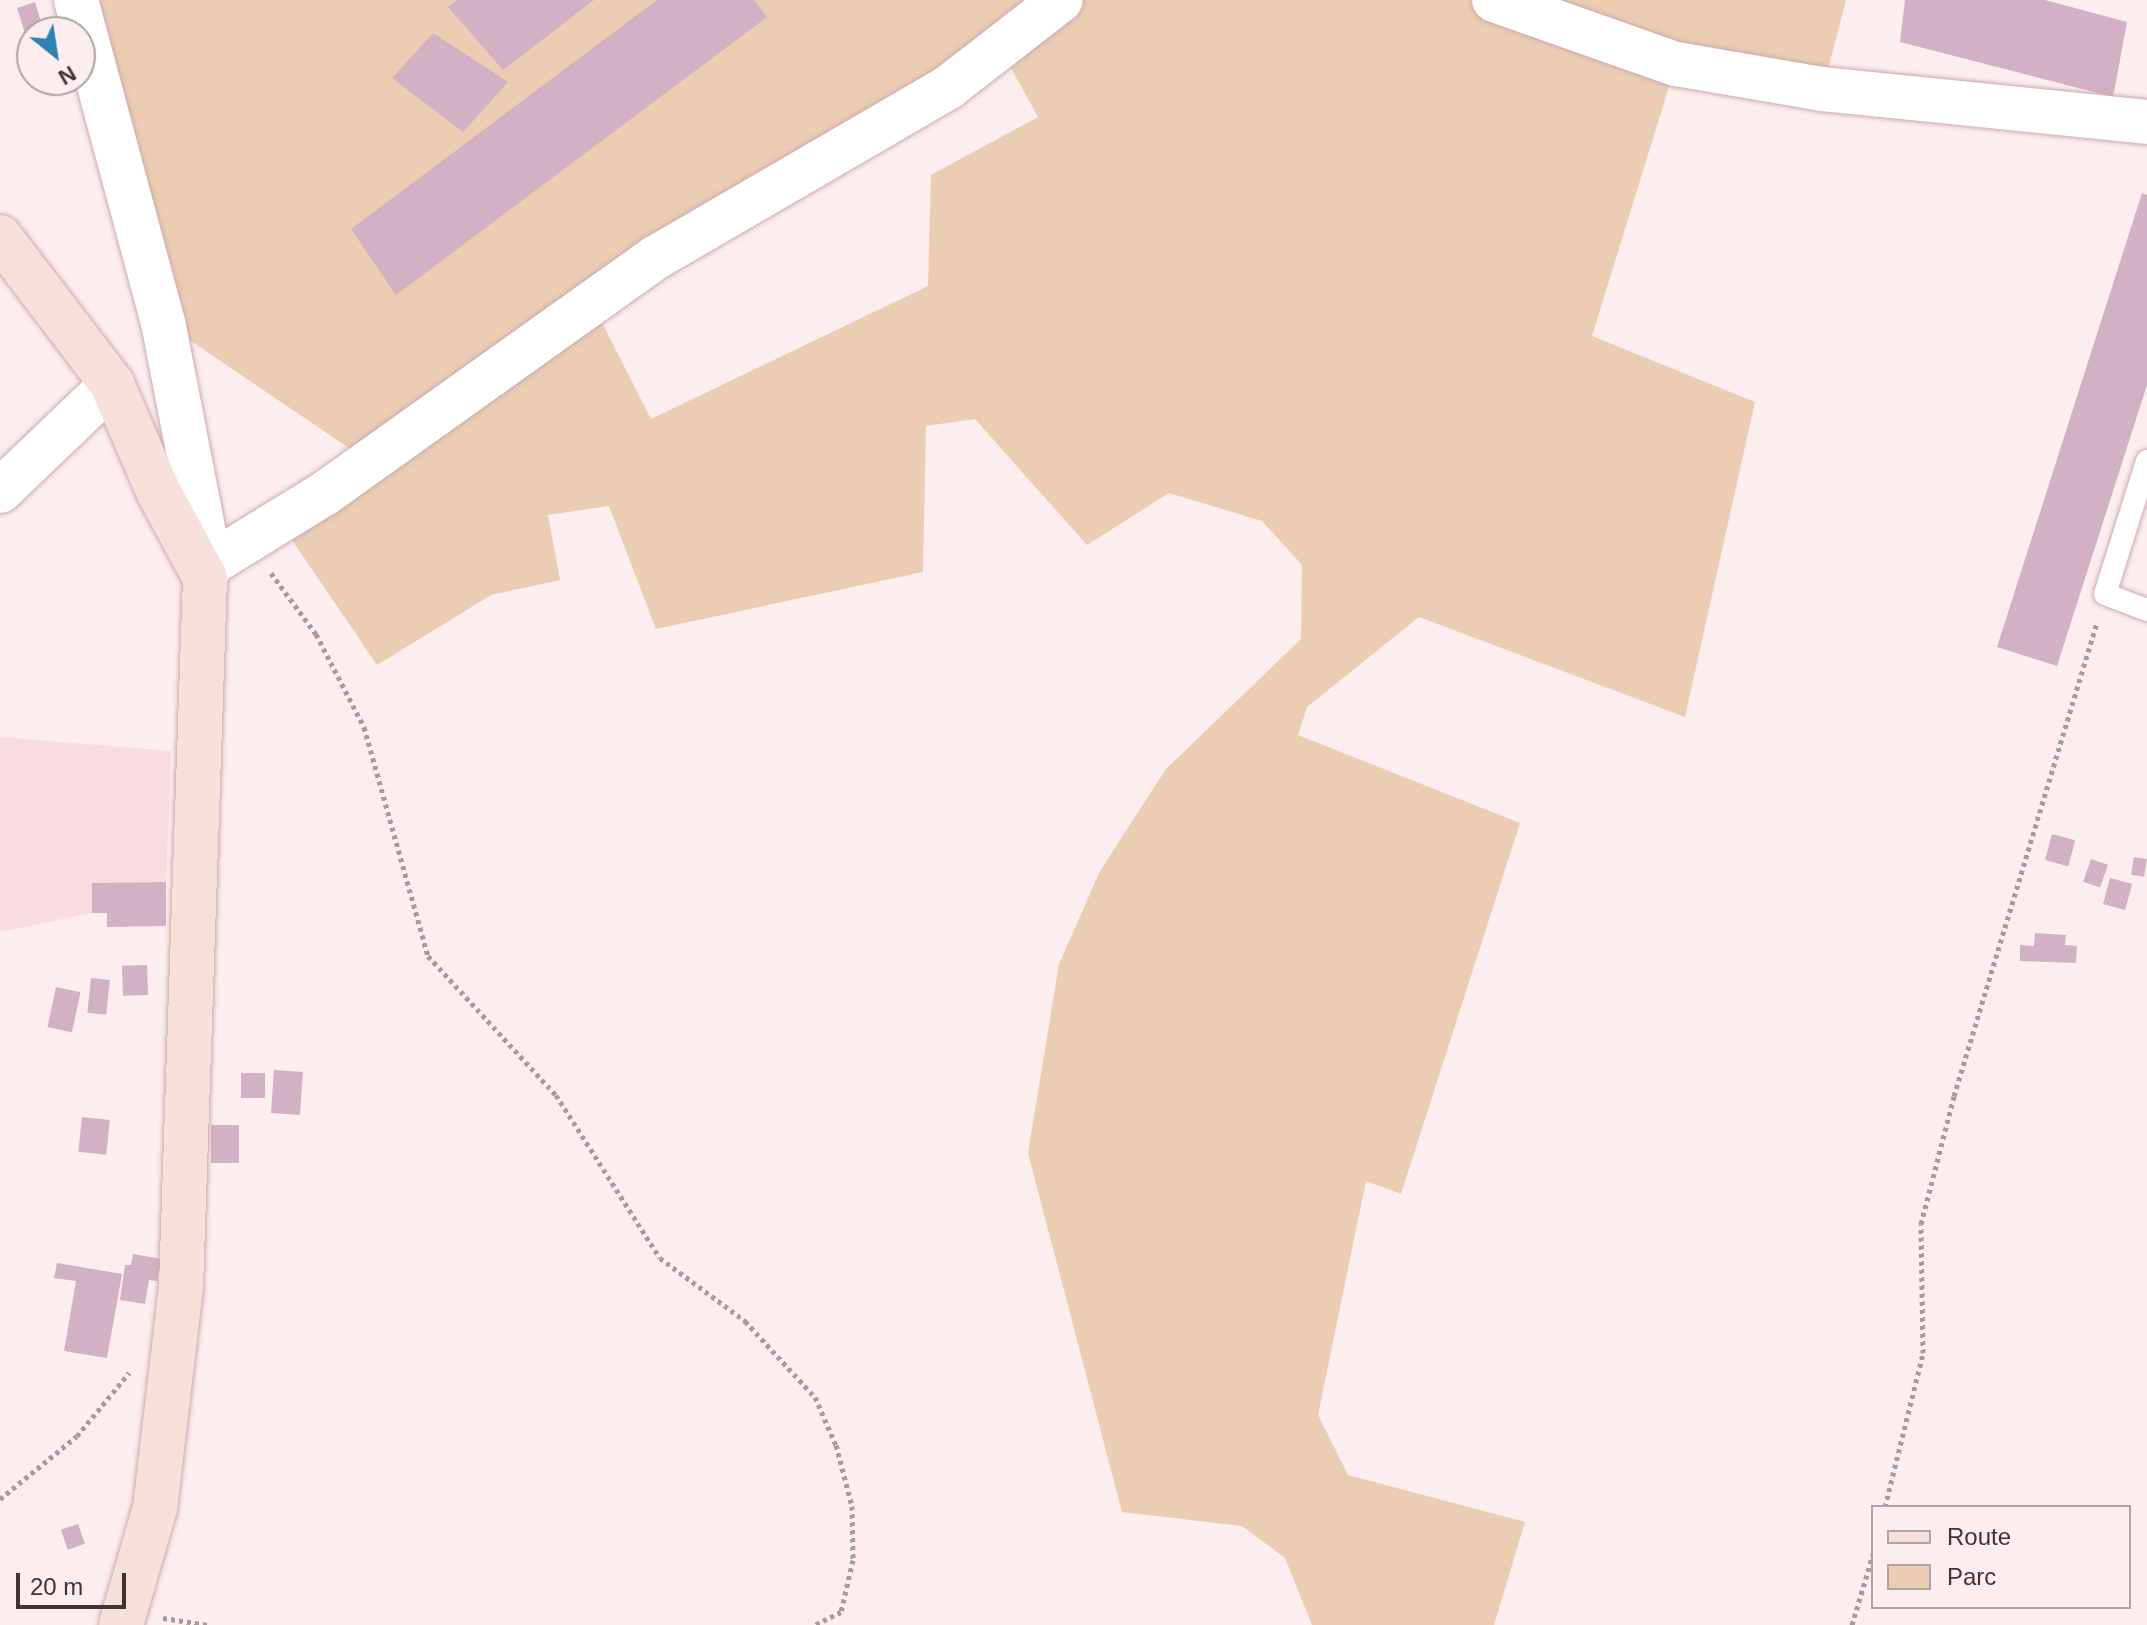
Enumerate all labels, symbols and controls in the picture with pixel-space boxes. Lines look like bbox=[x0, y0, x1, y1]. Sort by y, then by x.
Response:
north arrow bbox=[16, 16, 96, 96]
text: N bbox=[54, 61, 80, 90]
legend bbox=[1871, 1505, 2131, 1609]
text: Route bbox=[1947, 1523, 2011, 1550]
scale bar bbox=[20, 1557, 130, 1607]
text: Parc bbox=[1947, 1563, 1996, 1590]
text: 20 m bbox=[30, 1573, 83, 1600]

